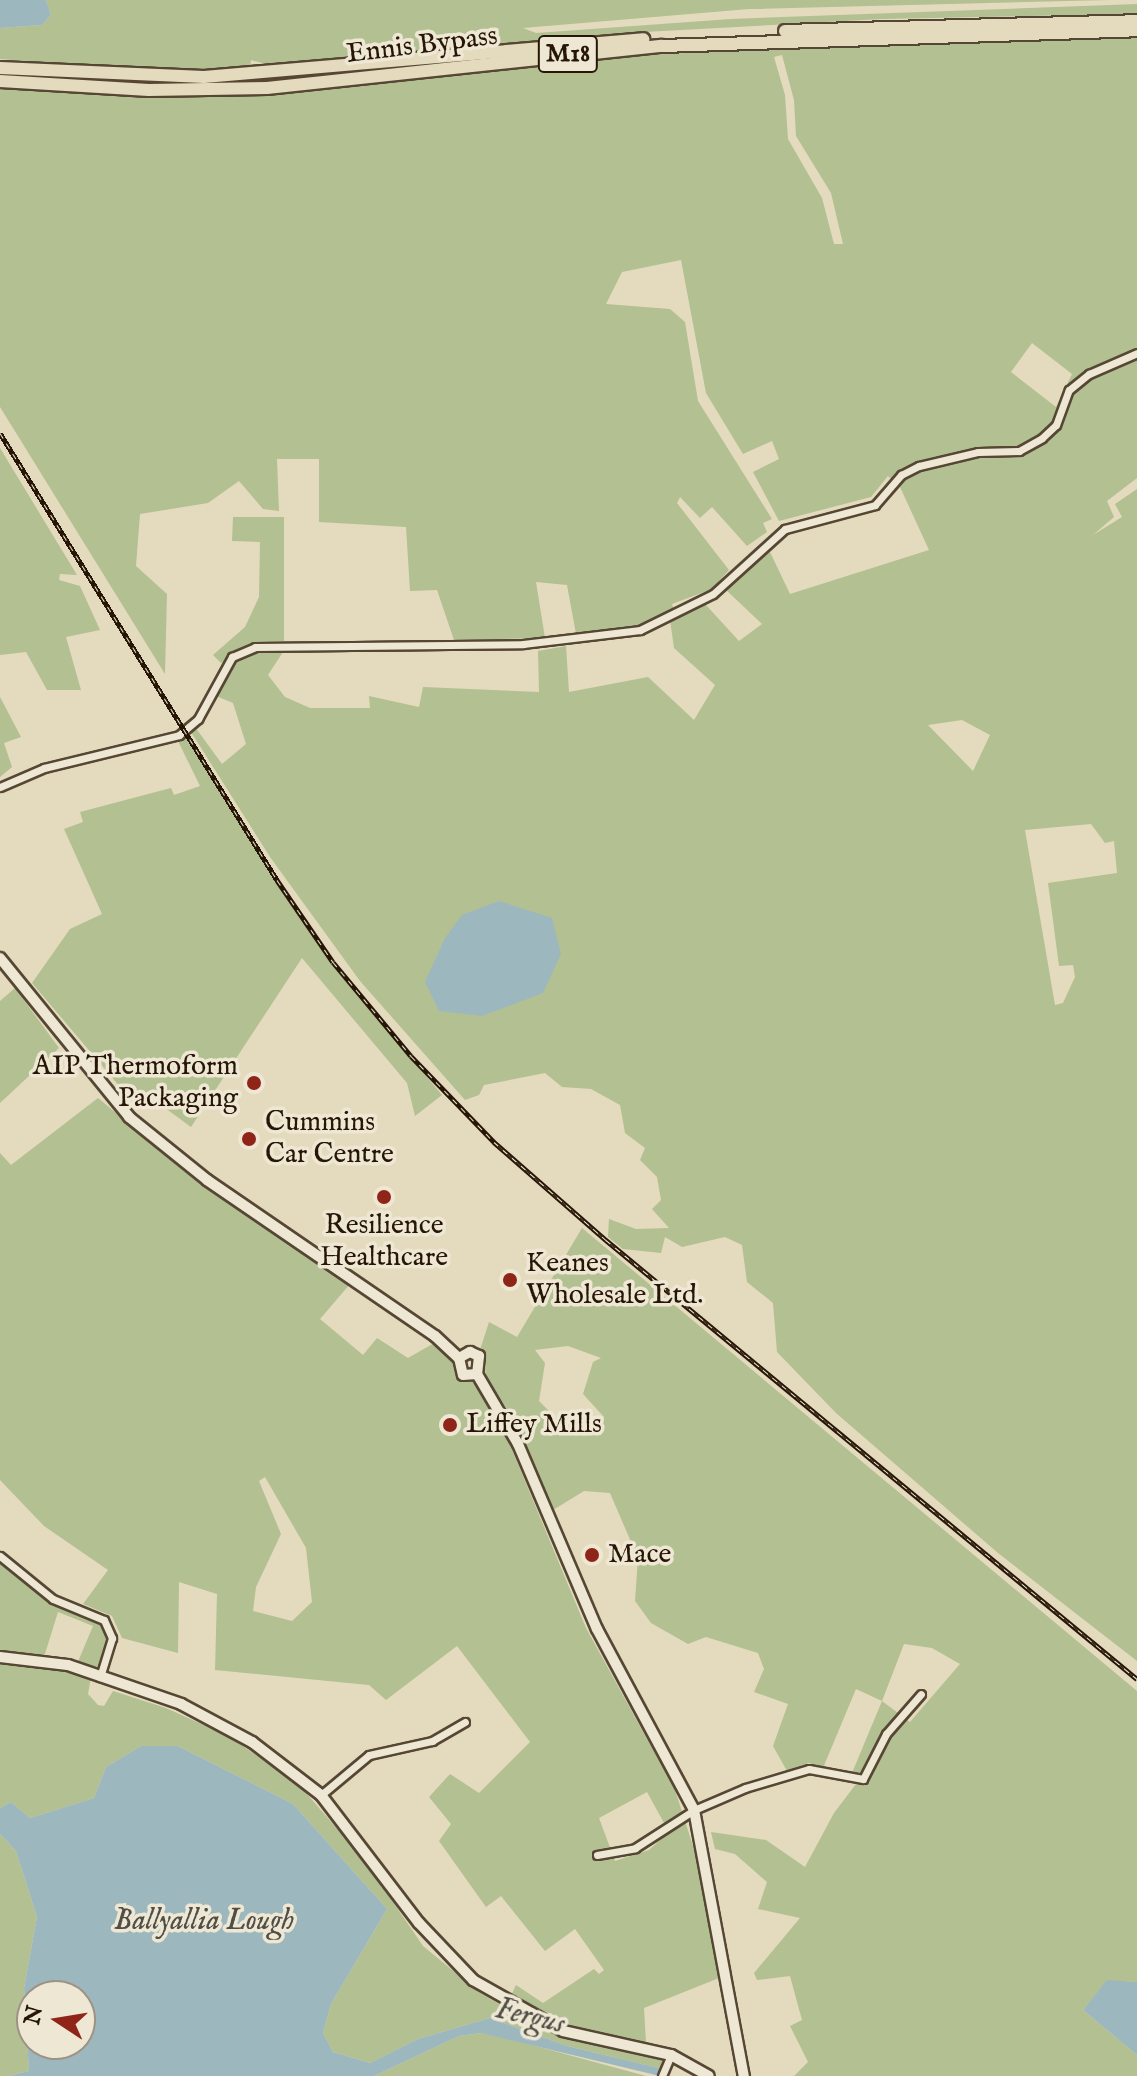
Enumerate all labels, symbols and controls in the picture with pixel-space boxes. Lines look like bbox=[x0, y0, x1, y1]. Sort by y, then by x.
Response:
street label: Ennis Bypass bbox=[345, 20, 499, 72]
road number: M18 bbox=[536, 32, 600, 76]
place label: AIP Thermoform Packaging bbox=[33, 1050, 238, 1116]
marker: AIP Thermoform Packaging bbox=[245, 1074, 263, 1092]
place label: Cummins Car Centre bbox=[265, 1106, 394, 1172]
marker: Cummins Car Centre bbox=[240, 1130, 258, 1148]
marker: Resilience Healthcare bbox=[375, 1188, 393, 1206]
place label: Resilience Healthcare bbox=[320, 1209, 448, 1275]
place label: Keanes Wholesale Ltd. bbox=[526, 1247, 703, 1313]
marker: Keanes Wholesale Ltd. bbox=[501, 1271, 519, 1289]
place label: Liffey Mills bbox=[466, 1408, 602, 1442]
marker: Liffey Mills bbox=[441, 1416, 459, 1434]
place label: Mace bbox=[608, 1538, 671, 1572]
marker: Mace bbox=[583, 1546, 601, 1564]
water label: Ballyallia Lough bbox=[114, 1903, 294, 1939]
north arrow bbox=[16, 1980, 96, 2060]
water label: Fergus bbox=[492, 1992, 568, 2042]
text: N bbox=[19, 2003, 50, 2028]

